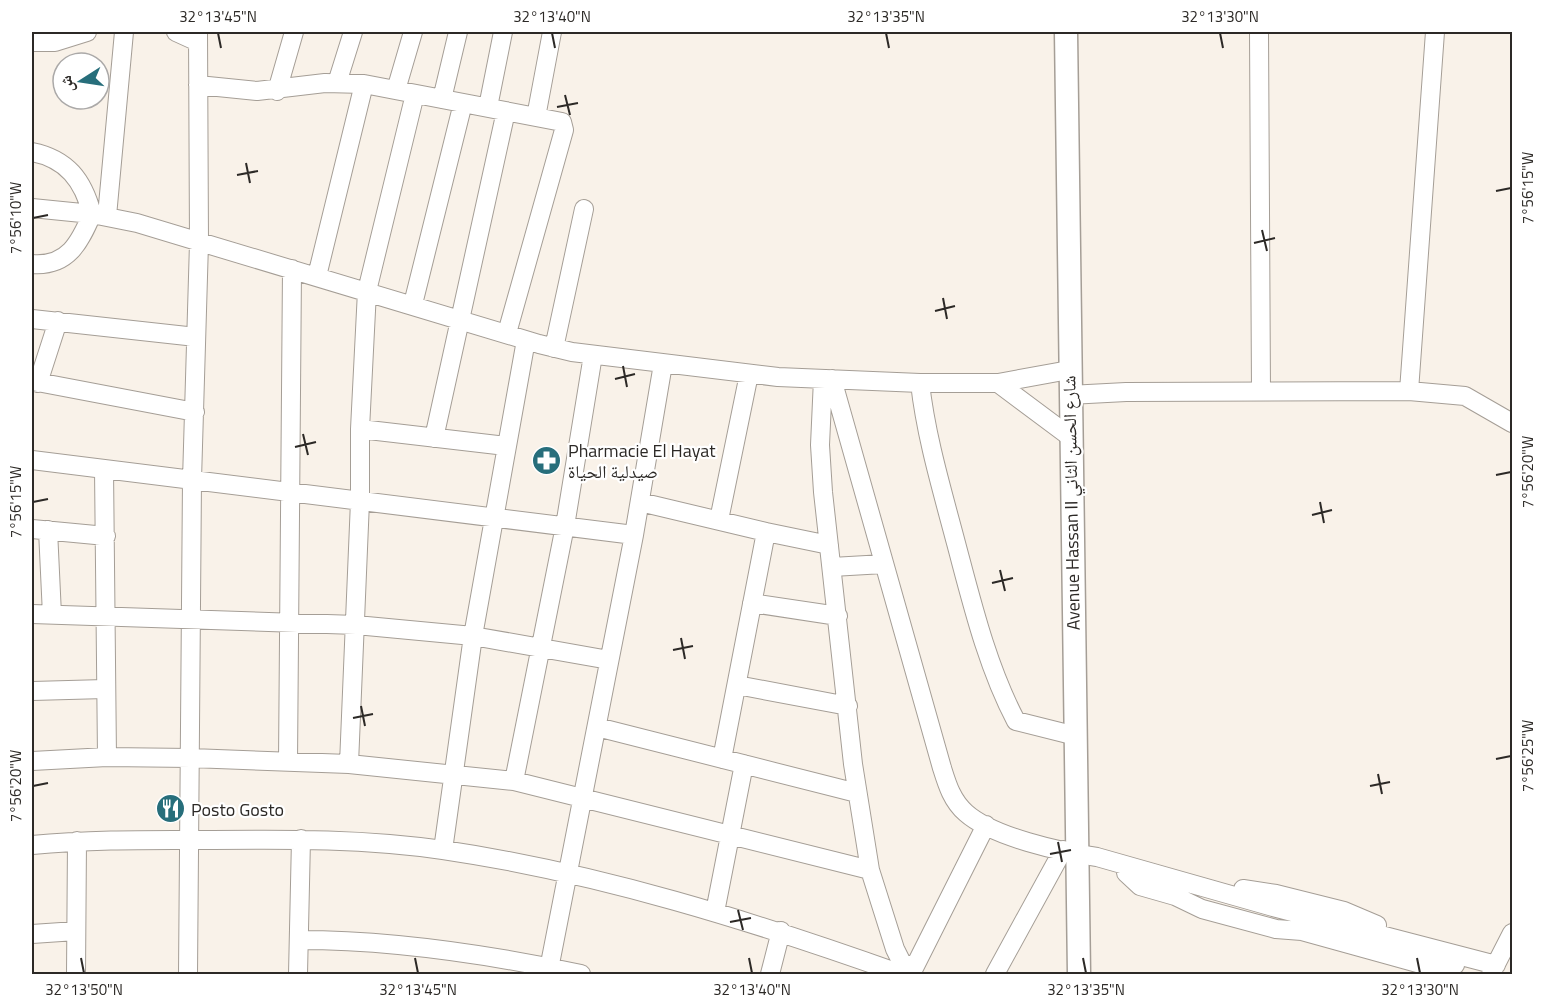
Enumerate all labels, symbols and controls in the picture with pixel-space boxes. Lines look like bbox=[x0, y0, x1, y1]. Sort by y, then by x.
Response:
text: 32°13'45"N bbox=[179, 5, 257, 28]
text: 32°13'40"N bbox=[513, 5, 591, 28]
text: 32°13'35"N bbox=[847, 5, 925, 28]
text: 32°13'30"N bbox=[1181, 5, 1259, 28]
north arrow bbox=[51, 51, 111, 111]
text: ش bbox=[53, 73, 80, 95]
text: 7°56'15"W bbox=[1516, 152, 1539, 224]
text: 7°56'10"W bbox=[4, 182, 27, 254]
street label: Avenue Hassan II شارع الحسن الثاني bbox=[1055, 375, 1088, 631]
text: 7°56'20"W bbox=[1516, 436, 1539, 508]
place label: Pharmacie El Hayat صيدلية الحياة bbox=[568, 437, 716, 485]
pharmacy icon: Pharmacie El Hayat صيدلية الحياة bbox=[531, 444, 563, 476]
text: 7°56'15"W bbox=[4, 466, 27, 538]
text: 7°56'25"W bbox=[1516, 720, 1539, 792]
text: 7°56'20"W bbox=[4, 750, 27, 822]
restaurant icon: Posto Gosto bbox=[154, 793, 186, 825]
place label: Posto Gosto bbox=[191, 796, 284, 823]
text: 32°13'50"N bbox=[45, 978, 123, 1001]
text: 32°13'45"N bbox=[379, 978, 457, 1001]
text: 32°13'40"N bbox=[713, 978, 791, 1001]
text: 32°13'35"N bbox=[1047, 978, 1125, 1001]
text: 32°13'30"N bbox=[1381, 978, 1459, 1001]

